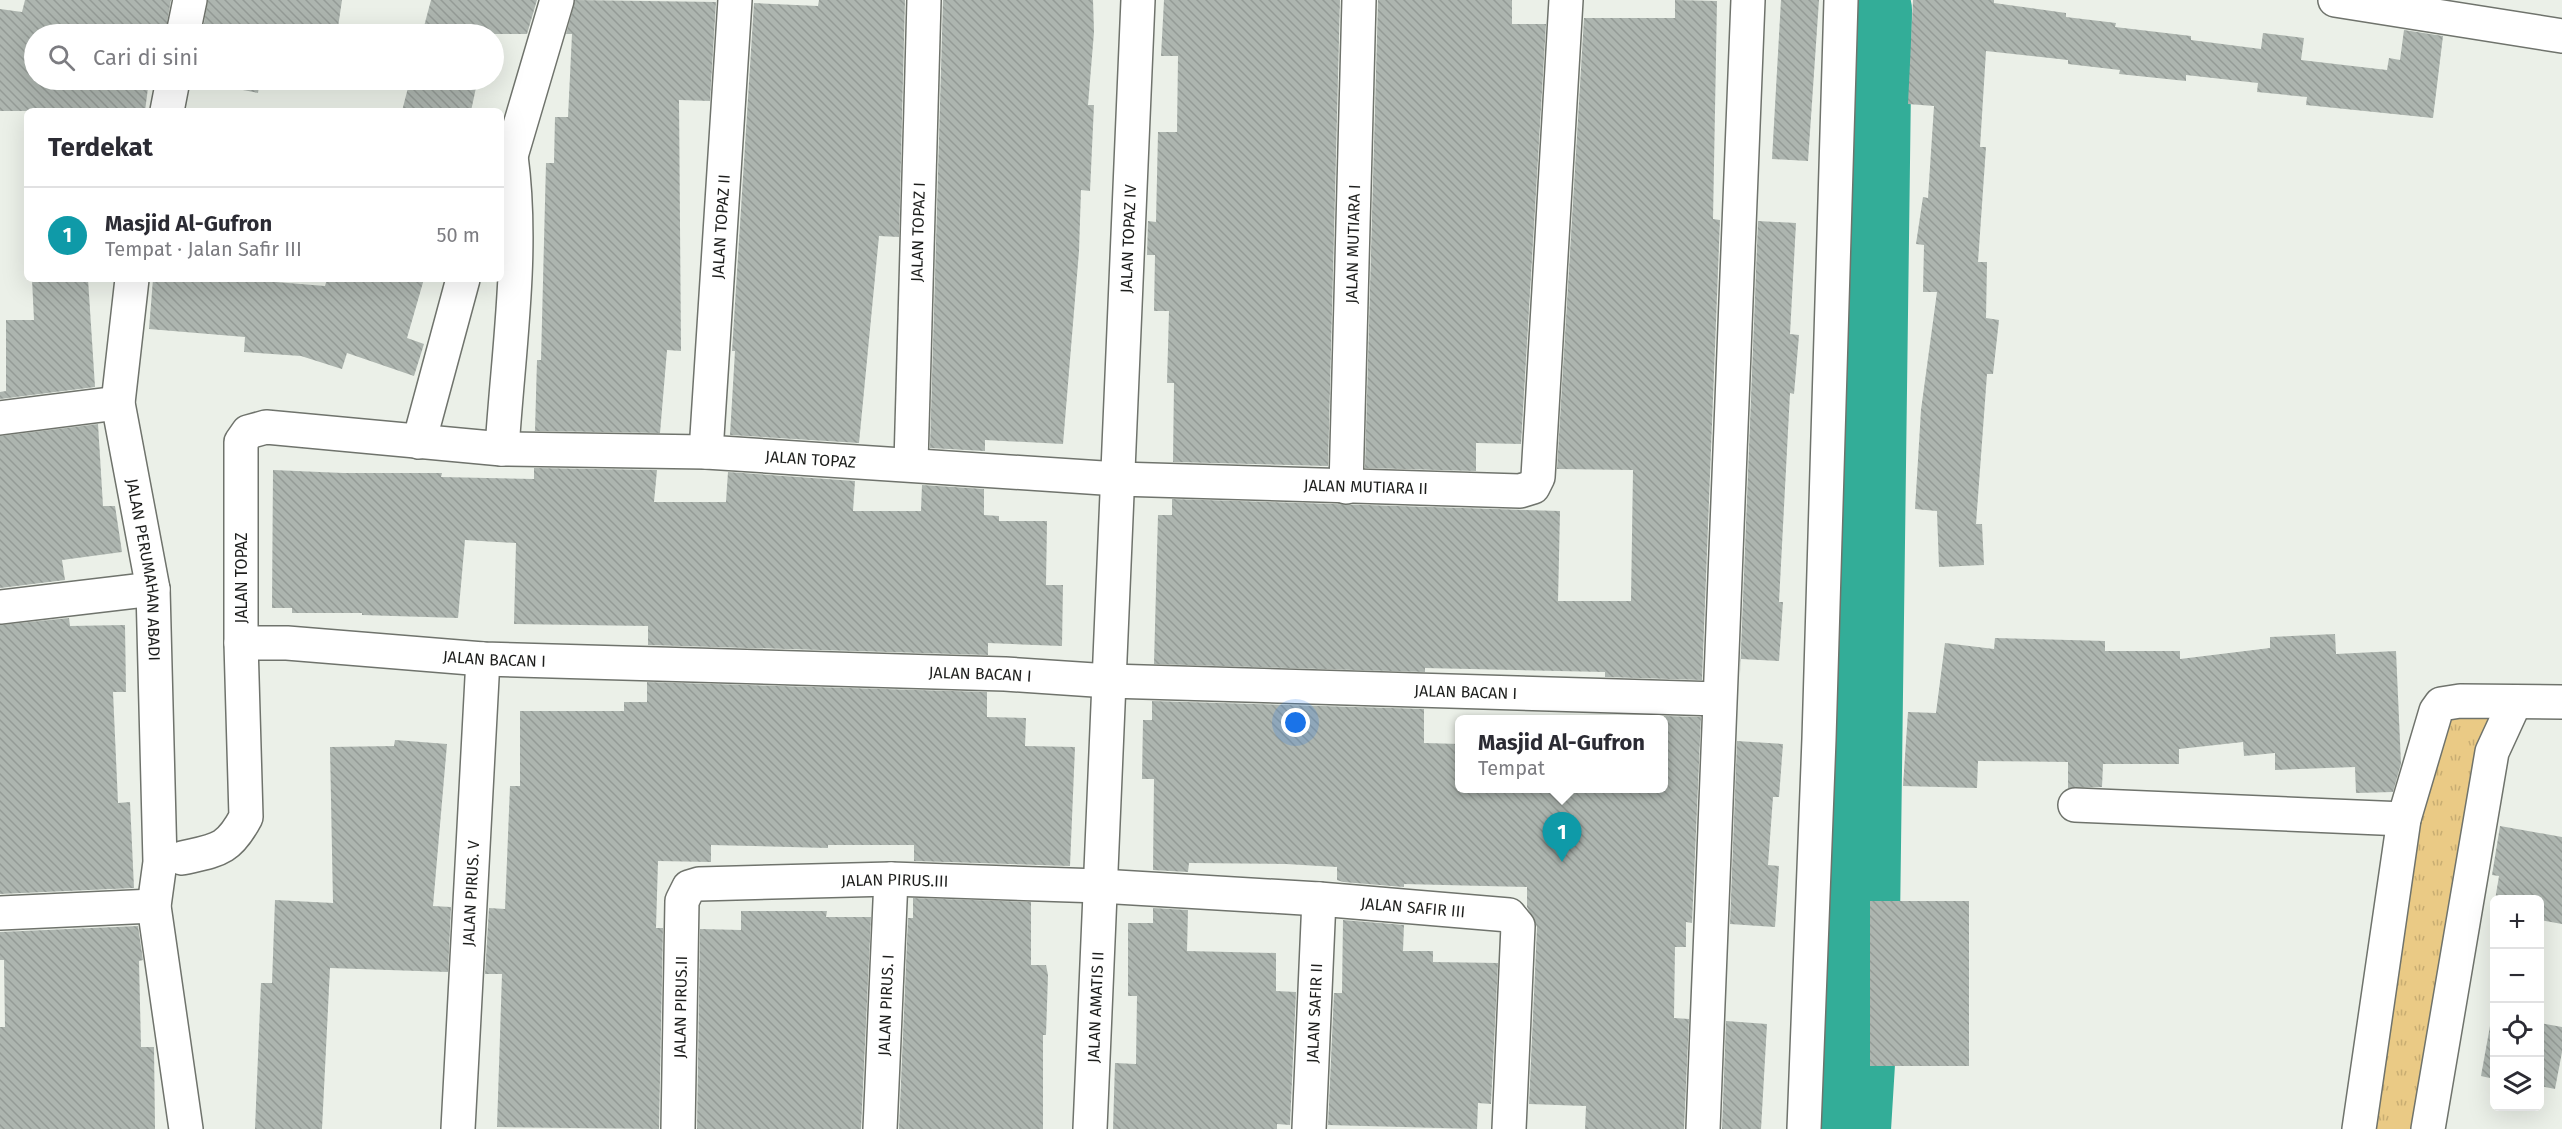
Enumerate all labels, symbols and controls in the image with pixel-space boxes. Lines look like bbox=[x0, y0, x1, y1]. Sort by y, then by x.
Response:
search box bbox=[24, 24, 504, 90]
icon: search bbox=[45, 41, 78, 74]
text: Cari di sini bbox=[93, 44, 198, 71]
text: Terdekat bbox=[48, 132, 153, 163]
street label: JALAN TOPAZ II bbox=[708, 174, 734, 279]
street label: JALAN TOPAZ I bbox=[907, 182, 929, 282]
street label: JALAN TOPAZ IV bbox=[1117, 184, 1140, 294]
street label: JALAN MUTIARA I bbox=[1342, 184, 1364, 304]
text: Masjid Al-Gufron bbox=[105, 210, 272, 237]
text: 1 bbox=[63, 223, 72, 247]
text: 50 m bbox=[436, 223, 480, 247]
text: Tempat · Jalan Safir III bbox=[105, 237, 302, 261]
street label: JALAN TOPAZ bbox=[764, 447, 857, 472]
street label: JALAN MUTIARA II bbox=[1303, 476, 1428, 498]
street label: JALAN PERUMAHAN ABADI bbox=[122, 477, 164, 661]
street label: JALAN TOPAZ bbox=[232, 533, 251, 624]
street label: JALAN BACAN I bbox=[442, 647, 546, 671]
street label: JALAN BACAN I bbox=[928, 663, 1032, 686]
street label: JALAN BACAN I bbox=[1414, 681, 1518, 703]
your location bbox=[1281, 708, 1310, 737]
popup bbox=[1455, 715, 1668, 793]
text: Masjid Al-Gufron bbox=[1478, 729, 1645, 756]
text: Tempat bbox=[1478, 756, 1545, 780]
pin: 1 bbox=[1542, 812, 1582, 862]
street label: JALAN PIRUS. V bbox=[459, 840, 483, 947]
street label: JALAN PIRUS.III bbox=[841, 870, 949, 891]
street label: JALAN SAFIR III bbox=[1360, 894, 1466, 921]
map controls bbox=[2490, 895, 2544, 1111]
button: + bbox=[2490, 895, 2544, 949]
button: − bbox=[2490, 949, 2544, 1003]
street label: JALAN AMATIS II bbox=[1084, 951, 1108, 1063]
street label: JALAN PIRUS. I bbox=[874, 954, 898, 1057]
street label: JALAN PIRUS.II bbox=[670, 956, 691, 1058]
street label: JALAN SAFIR II bbox=[1303, 963, 1326, 1064]
button: locate bbox=[2490, 1003, 2544, 1057]
button: layers bbox=[2490, 1057, 2544, 1111]

